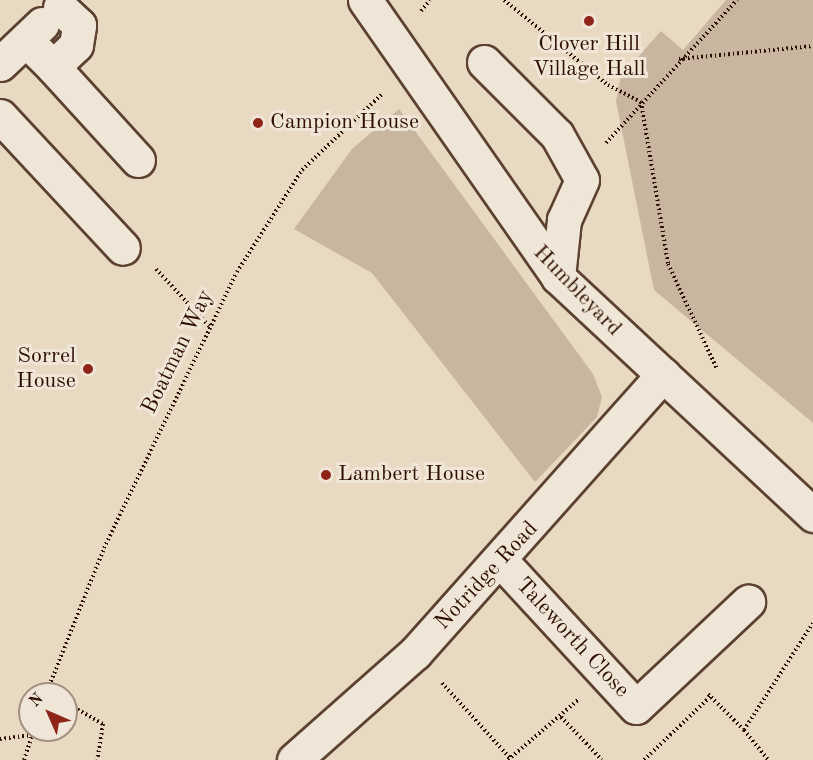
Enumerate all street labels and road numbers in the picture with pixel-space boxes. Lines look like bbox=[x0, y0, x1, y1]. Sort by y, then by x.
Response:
street label: Humbleyard bbox=[527, 240, 627, 342]
street label: Boatman Way bbox=[137, 286, 219, 418]
street label: Notridge Road bbox=[430, 516, 544, 636]
street label: Taleworth Close bbox=[510, 572, 634, 704]

